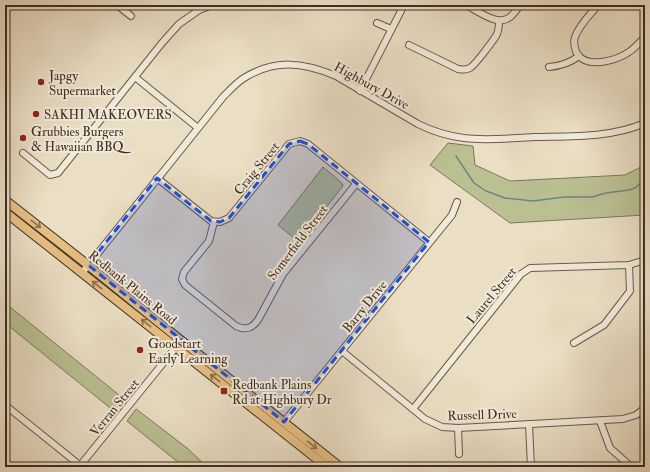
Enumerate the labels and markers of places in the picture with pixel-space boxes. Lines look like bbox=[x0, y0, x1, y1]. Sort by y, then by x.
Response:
place label: Japgy Supermarket bbox=[48, 68, 116, 100]
marker: Japgy Supermarket bbox=[36, 77, 46, 87]
place label: SAKHI MAKEOVERS bbox=[44, 107, 172, 123]
marker: SAKHI MAKEOVERS bbox=[31, 109, 41, 119]
place label: Grubbies Burgers & Hawaiian BBQ bbox=[31, 124, 131, 155]
marker: Grubbies Burgers & Hawaiian BBQ bbox=[18, 133, 28, 143]
place label: Goodstart Early Learning bbox=[148, 336, 228, 368]
marker: Goodstart Early Learning bbox=[135, 345, 145, 355]
place label: Redbank Plains Rd at Highbury Dr bbox=[232, 377, 332, 409]
marker: Redbank Plains Rd at Highbury Dr bbox=[219, 386, 229, 396]

